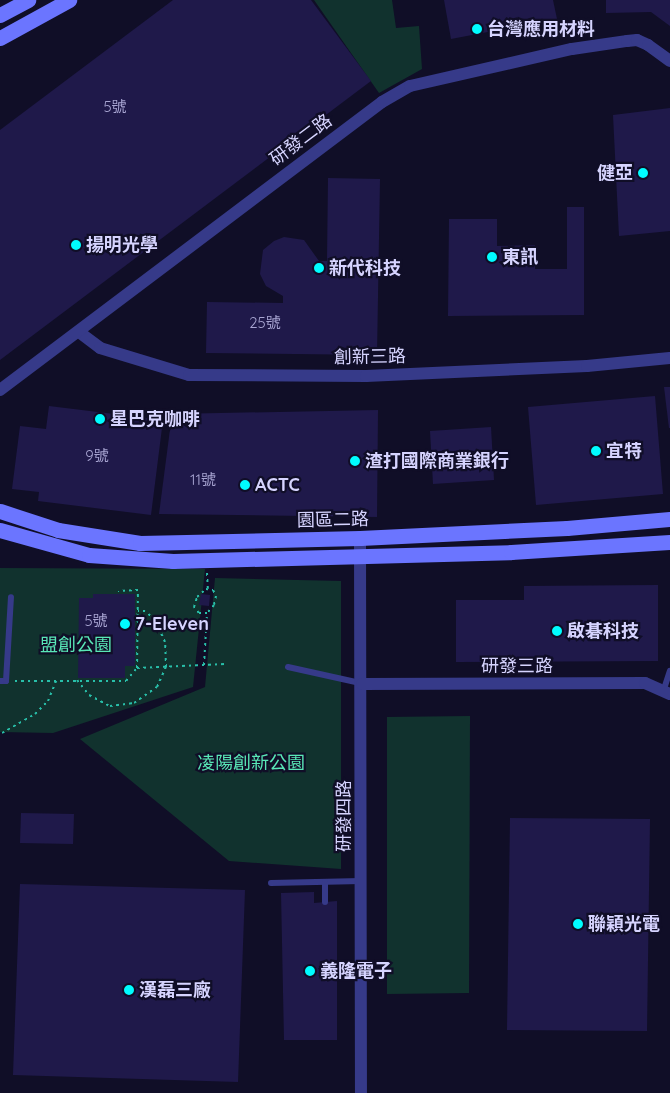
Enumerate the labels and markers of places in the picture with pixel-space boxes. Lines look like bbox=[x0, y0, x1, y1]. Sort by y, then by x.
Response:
place label: 台灣應用材料 bbox=[487, 18, 595, 40]
marker: 台灣應用材料 bbox=[471, 23, 483, 35]
place label: 健亞 bbox=[597, 162, 633, 184]
marker: 健亞 bbox=[637, 167, 649, 179]
place label: 揚明光學 bbox=[86, 234, 158, 256]
marker: 揚明光學 bbox=[70, 239, 82, 251]
place label: 東訊 bbox=[502, 246, 538, 268]
marker: 東訊 bbox=[486, 251, 498, 263]
place label: 新代科技 bbox=[329, 257, 401, 279]
marker: 新代科技 bbox=[313, 262, 325, 274]
place label: 星巴克咖啡 bbox=[110, 408, 200, 430]
marker: 星巴克咖啡 bbox=[94, 413, 106, 425]
place label: 宜特 bbox=[606, 440, 642, 462]
marker: 宜特 bbox=[590, 445, 602, 457]
place label: 渣打國際商業銀行 bbox=[365, 450, 509, 472]
marker: 渣打國際商業銀行 bbox=[349, 455, 361, 467]
place label: ACTC bbox=[255, 474, 300, 496]
marker: ACTC bbox=[239, 479, 251, 491]
place label: 7-Eleven bbox=[135, 613, 209, 635]
marker: 7-Eleven bbox=[119, 618, 131, 630]
place label: 啟碁科技 bbox=[567, 620, 639, 642]
marker: 啟碁科技 bbox=[551, 625, 563, 637]
place label: 聯穎光電 bbox=[588, 913, 660, 935]
marker: 聯穎光電 bbox=[572, 918, 584, 930]
place label: 義隆電子 bbox=[320, 960, 392, 982]
marker: 義隆電子 bbox=[304, 965, 316, 977]
place label: 漢磊三廠 bbox=[139, 979, 211, 1001]
marker: 漢磊三廠 bbox=[123, 984, 135, 996]

